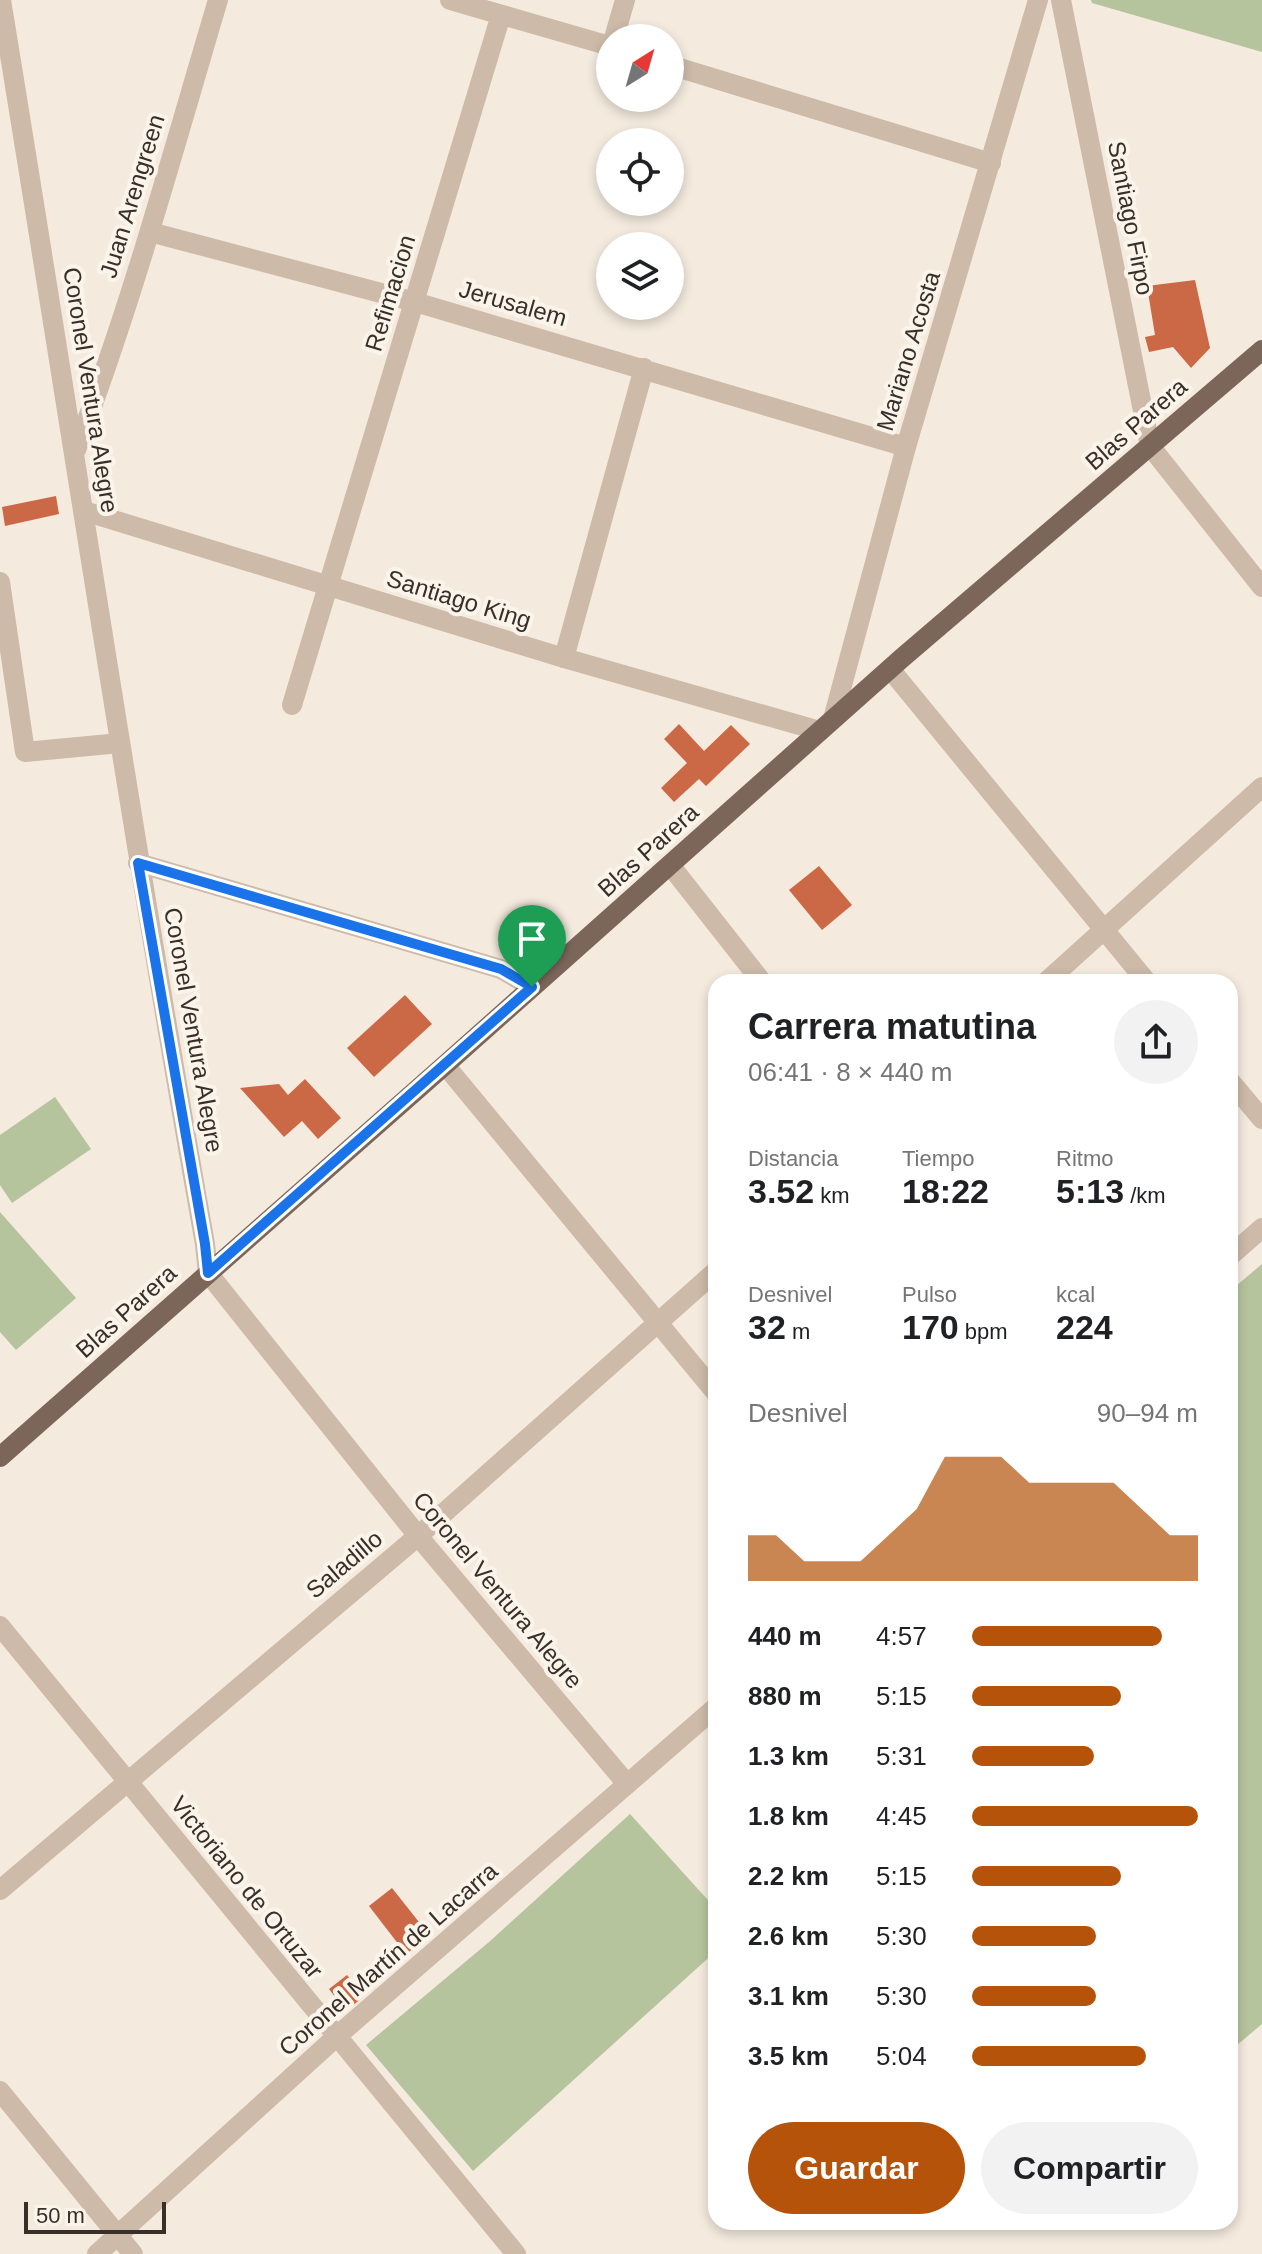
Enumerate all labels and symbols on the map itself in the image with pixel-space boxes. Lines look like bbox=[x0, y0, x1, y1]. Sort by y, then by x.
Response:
north arrow bbox=[596, 24, 684, 112]
street label: Juan Arengreen bbox=[94, 111, 170, 281]
street label: Santiago Firpo bbox=[1103, 139, 1159, 297]
street label: Refimacion bbox=[360, 232, 420, 354]
street label: Coronel Ventura Alegre bbox=[58, 265, 124, 515]
street label: Mariano Acosta bbox=[871, 267, 945, 434]
street label: Jerusalem bbox=[456, 275, 570, 331]
street label: Blas Parera bbox=[1080, 372, 1193, 475]
street label: Santiago King bbox=[384, 564, 534, 634]
street label: Blas Parera bbox=[592, 798, 704, 902]
street label: Coronel Ventura Alegre bbox=[159, 905, 229, 1155]
pin bbox=[498, 905, 566, 987]
street label: Blas Parera bbox=[70, 1259, 182, 1363]
street label: Coronel Ventura Alegre bbox=[408, 1486, 588, 1694]
street label: Saladillo bbox=[301, 1524, 387, 1604]
street label: Victoriano de Ortuzar bbox=[165, 1791, 329, 1983]
street label: Coronel Martín de Lacarra bbox=[273, 1856, 503, 2061]
scale bar bbox=[24, 2198, 166, 2234]

